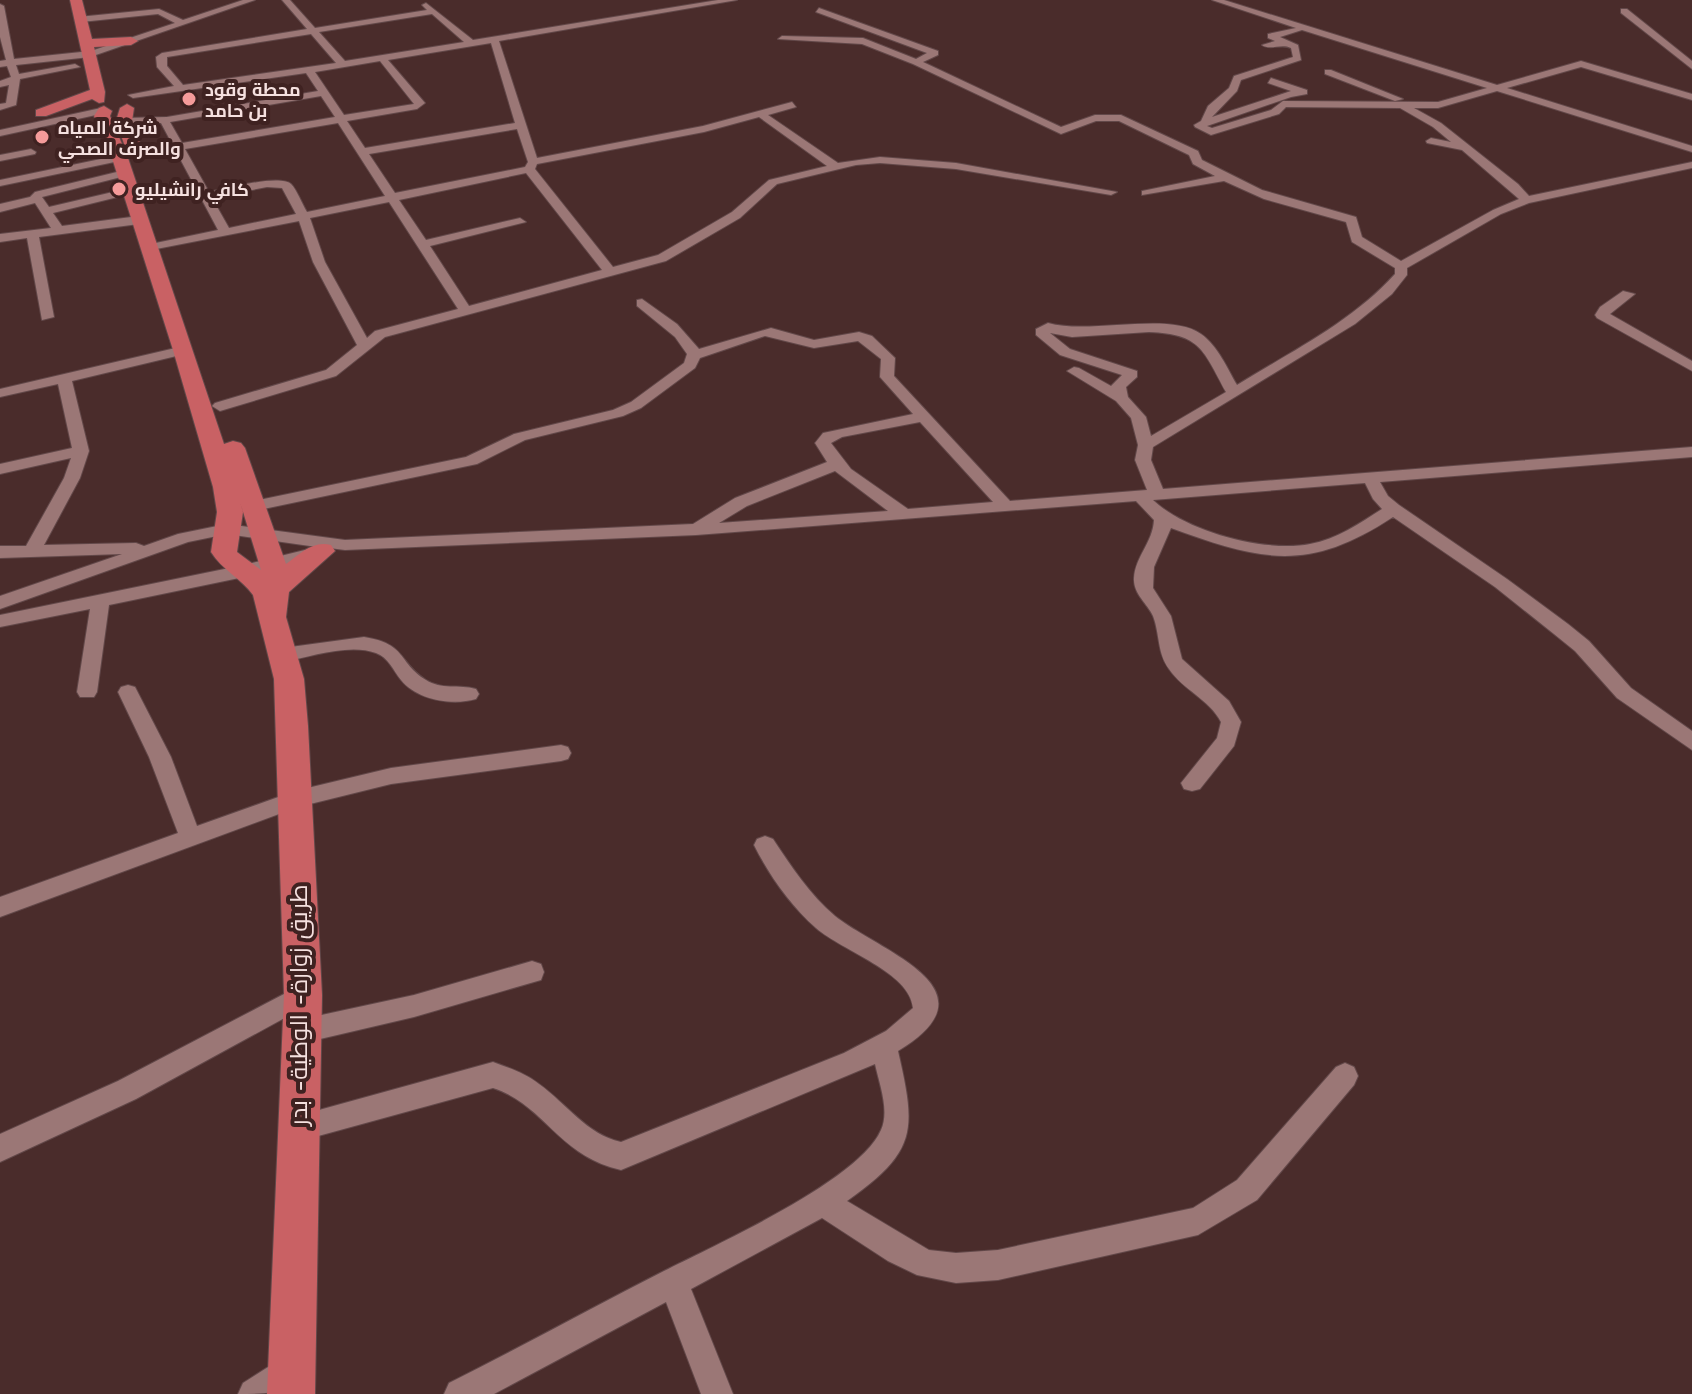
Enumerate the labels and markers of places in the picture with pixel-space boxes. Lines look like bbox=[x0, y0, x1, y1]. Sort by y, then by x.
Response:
place label: محطة وقود بن حامد bbox=[205, 79, 301, 122]
marker: محطة وقود بن حامد bbox=[180, 90, 198, 108]
place label: شركة المياه والصرف الصحي bbox=[58, 117, 181, 164]
marker: شركة المياه والصرف الصحي bbox=[33, 128, 51, 146]
place label: كافي رانشيليو bbox=[135, 179, 249, 205]
marker: كافي رانشيليو bbox=[110, 180, 128, 198]

